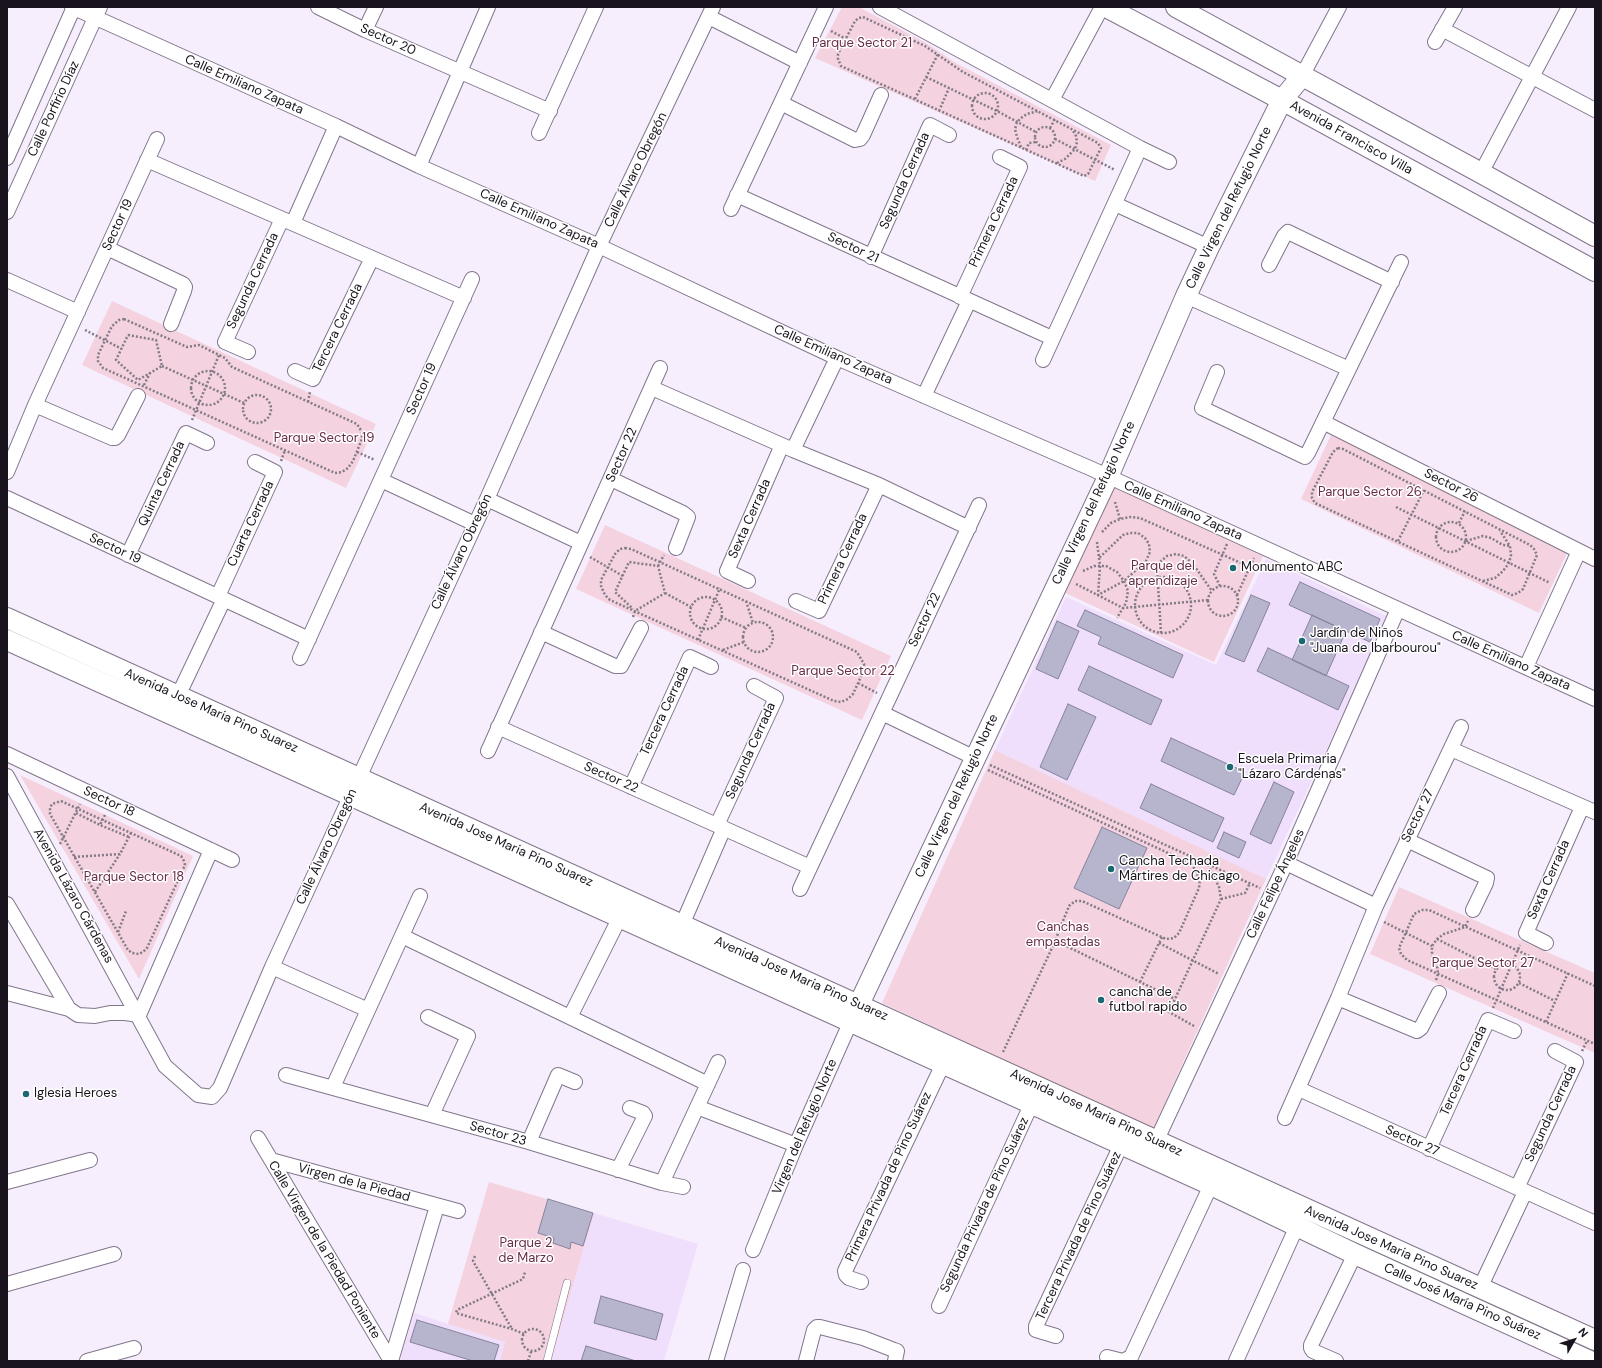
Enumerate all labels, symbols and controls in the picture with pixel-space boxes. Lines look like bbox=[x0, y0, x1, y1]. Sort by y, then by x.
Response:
street label: Sector 20 bbox=[358, 21, 418, 59]
park label: Parque Sector 21 bbox=[812, 36, 912, 52]
street label: Calle Emiliano Zapata bbox=[182, 52, 306, 118]
street label: Calle Porfirio Díaz bbox=[25, 59, 83, 159]
street label: Avenida Francisco Villa bbox=[1287, 98, 1415, 178]
street label: Calle Álvaro Obregón bbox=[601, 110, 671, 230]
street label: Calle Virgen del Refugio Norte bbox=[1183, 124, 1275, 292]
street label: Segunda Cerrada bbox=[877, 130, 933, 232]
street label: Primera Cerrada bbox=[966, 174, 1022, 270]
street label: Calle Emiliano Zapata bbox=[477, 186, 601, 252]
street label: Sector 19 bbox=[99, 197, 137, 253]
street label: Sector 21 bbox=[825, 229, 881, 267]
street label: Segunda Cerrada bbox=[224, 230, 282, 332]
street label: Tercera Cerrada bbox=[310, 281, 366, 375]
street label: Calle Emiliano Zapata bbox=[771, 322, 895, 388]
street label: Sector 19 bbox=[404, 361, 440, 417]
street label: Calle Virgen del Refugio Norte bbox=[1049, 419, 1139, 587]
street label: Sector 22 bbox=[603, 425, 641, 485]
park label: Parque Sector 19 bbox=[274, 431, 374, 447]
street label: Quinta Cerrada bbox=[135, 439, 189, 529]
street label: Sector 26 bbox=[1421, 466, 1481, 506]
street label: Sexta Cerrada bbox=[726, 477, 774, 561]
street label: Calle Emiliano Zapata bbox=[1121, 478, 1245, 544]
street label: Cuarta Cerrada bbox=[224, 479, 278, 569]
park label: Parque Sector 26 bbox=[1318, 485, 1422, 501]
street label: Calle Álvaro Obregón bbox=[428, 492, 496, 612]
street label: Primera Cerrada bbox=[815, 511, 871, 607]
street label: Sector 19 bbox=[87, 530, 143, 568]
park label: Parque del aprendizaje bbox=[1128, 559, 1198, 590]
place label: Monumento ABC bbox=[1241, 560, 1343, 576]
marker: Monumento ABC bbox=[1228, 563, 1238, 573]
street label: Sector 22 bbox=[906, 590, 944, 650]
place label: Jardín de Niños "Juana de Ibarbourou" bbox=[1310, 626, 1441, 657]
street label: Calle Emiliano Zapata bbox=[1449, 628, 1573, 694]
marker: Jardín de Niños "Juana de Ibarbourou" bbox=[1297, 636, 1307, 646]
street label: Tercera Cerrada bbox=[637, 664, 693, 758]
park label: Parque Sector 22 bbox=[791, 664, 895, 680]
street label: Avenida Jose Maria Pino Suarez bbox=[122, 666, 300, 756]
street label: Segunda Cerrada bbox=[723, 700, 779, 802]
street label: Calle Virgen del Refugio Norte bbox=[912, 712, 1002, 880]
place label: Escuela Primaria "Lázaro Cárdenas" bbox=[1238, 752, 1346, 783]
street label: Sector 22 bbox=[581, 759, 641, 797]
marker: Escuela Primaria "Lázaro Cárdenas" bbox=[1225, 762, 1235, 772]
street label: Sector 18 bbox=[81, 783, 137, 821]
street label: Calle Álvaro Obregón bbox=[293, 787, 361, 907]
street label: Sector 27 bbox=[1398, 787, 1438, 845]
street label: Avenida Jose Maria Pino Suarez bbox=[417, 800, 595, 890]
street label: Avenida Lázaro Cárdenas bbox=[29, 826, 117, 966]
street label: Calle Felipe Ángeles bbox=[1244, 827, 1308, 941]
street label: Sexta Cerrada bbox=[1525, 838, 1573, 922]
place label: Cancha Techada Mártires de Chicago bbox=[1119, 854, 1240, 885]
marker: Cancha Techada Mártires de Chicago bbox=[1106, 864, 1116, 874]
park label: Parque Sector 18 bbox=[84, 870, 184, 886]
park label: Canchas empastadas bbox=[1026, 920, 1100, 951]
street label: Avenida Jose Maria Pino Suarez bbox=[712, 934, 890, 1024]
park label: Parque Sector 27 bbox=[1432, 956, 1534, 972]
place label: cancha de futbol rapido bbox=[1109, 985, 1187, 1016]
marker: cancha de futbol rapido bbox=[1096, 995, 1106, 1005]
street label: Tercera Cerrada bbox=[1437, 1024, 1491, 1118]
street label: Virgen del Refugio Norte bbox=[769, 1057, 841, 1197]
street label: Segunda Cerrada bbox=[1522, 1063, 1580, 1165]
street label: Avenida Jose Maria Pino Suarez bbox=[1007, 1066, 1185, 1160]
place label: Iglesia Heroes bbox=[34, 1086, 117, 1102]
marker: Iglesia Heroes bbox=[21, 1089, 31, 1099]
street label: Primera Privada de Pino Suárez bbox=[843, 1090, 935, 1264]
street label: Segunda Privada de Pino Suárez bbox=[937, 1115, 1033, 1295]
street label: Sector 23 bbox=[468, 1118, 528, 1150]
street label: Sector 27 bbox=[1383, 1122, 1441, 1160]
street label: Tercera Privada de Pino Suárez bbox=[1033, 1149, 1125, 1323]
street label: Calle Virgen de la Piedad Poniente bbox=[265, 1158, 383, 1342]
street label: Virgen de la Piedad bbox=[296, 1161, 412, 1205]
street label: Avenida Jose Maria Pino Suarez bbox=[1302, 1203, 1480, 1293]
park label: Parque 2 de Marzo bbox=[498, 1236, 554, 1267]
street label: Calle José María Pino Suárez bbox=[1381, 1260, 1543, 1344]
north arrow bbox=[1554, 1320, 1594, 1360]
text: N bbox=[1575, 1325, 1591, 1340]

